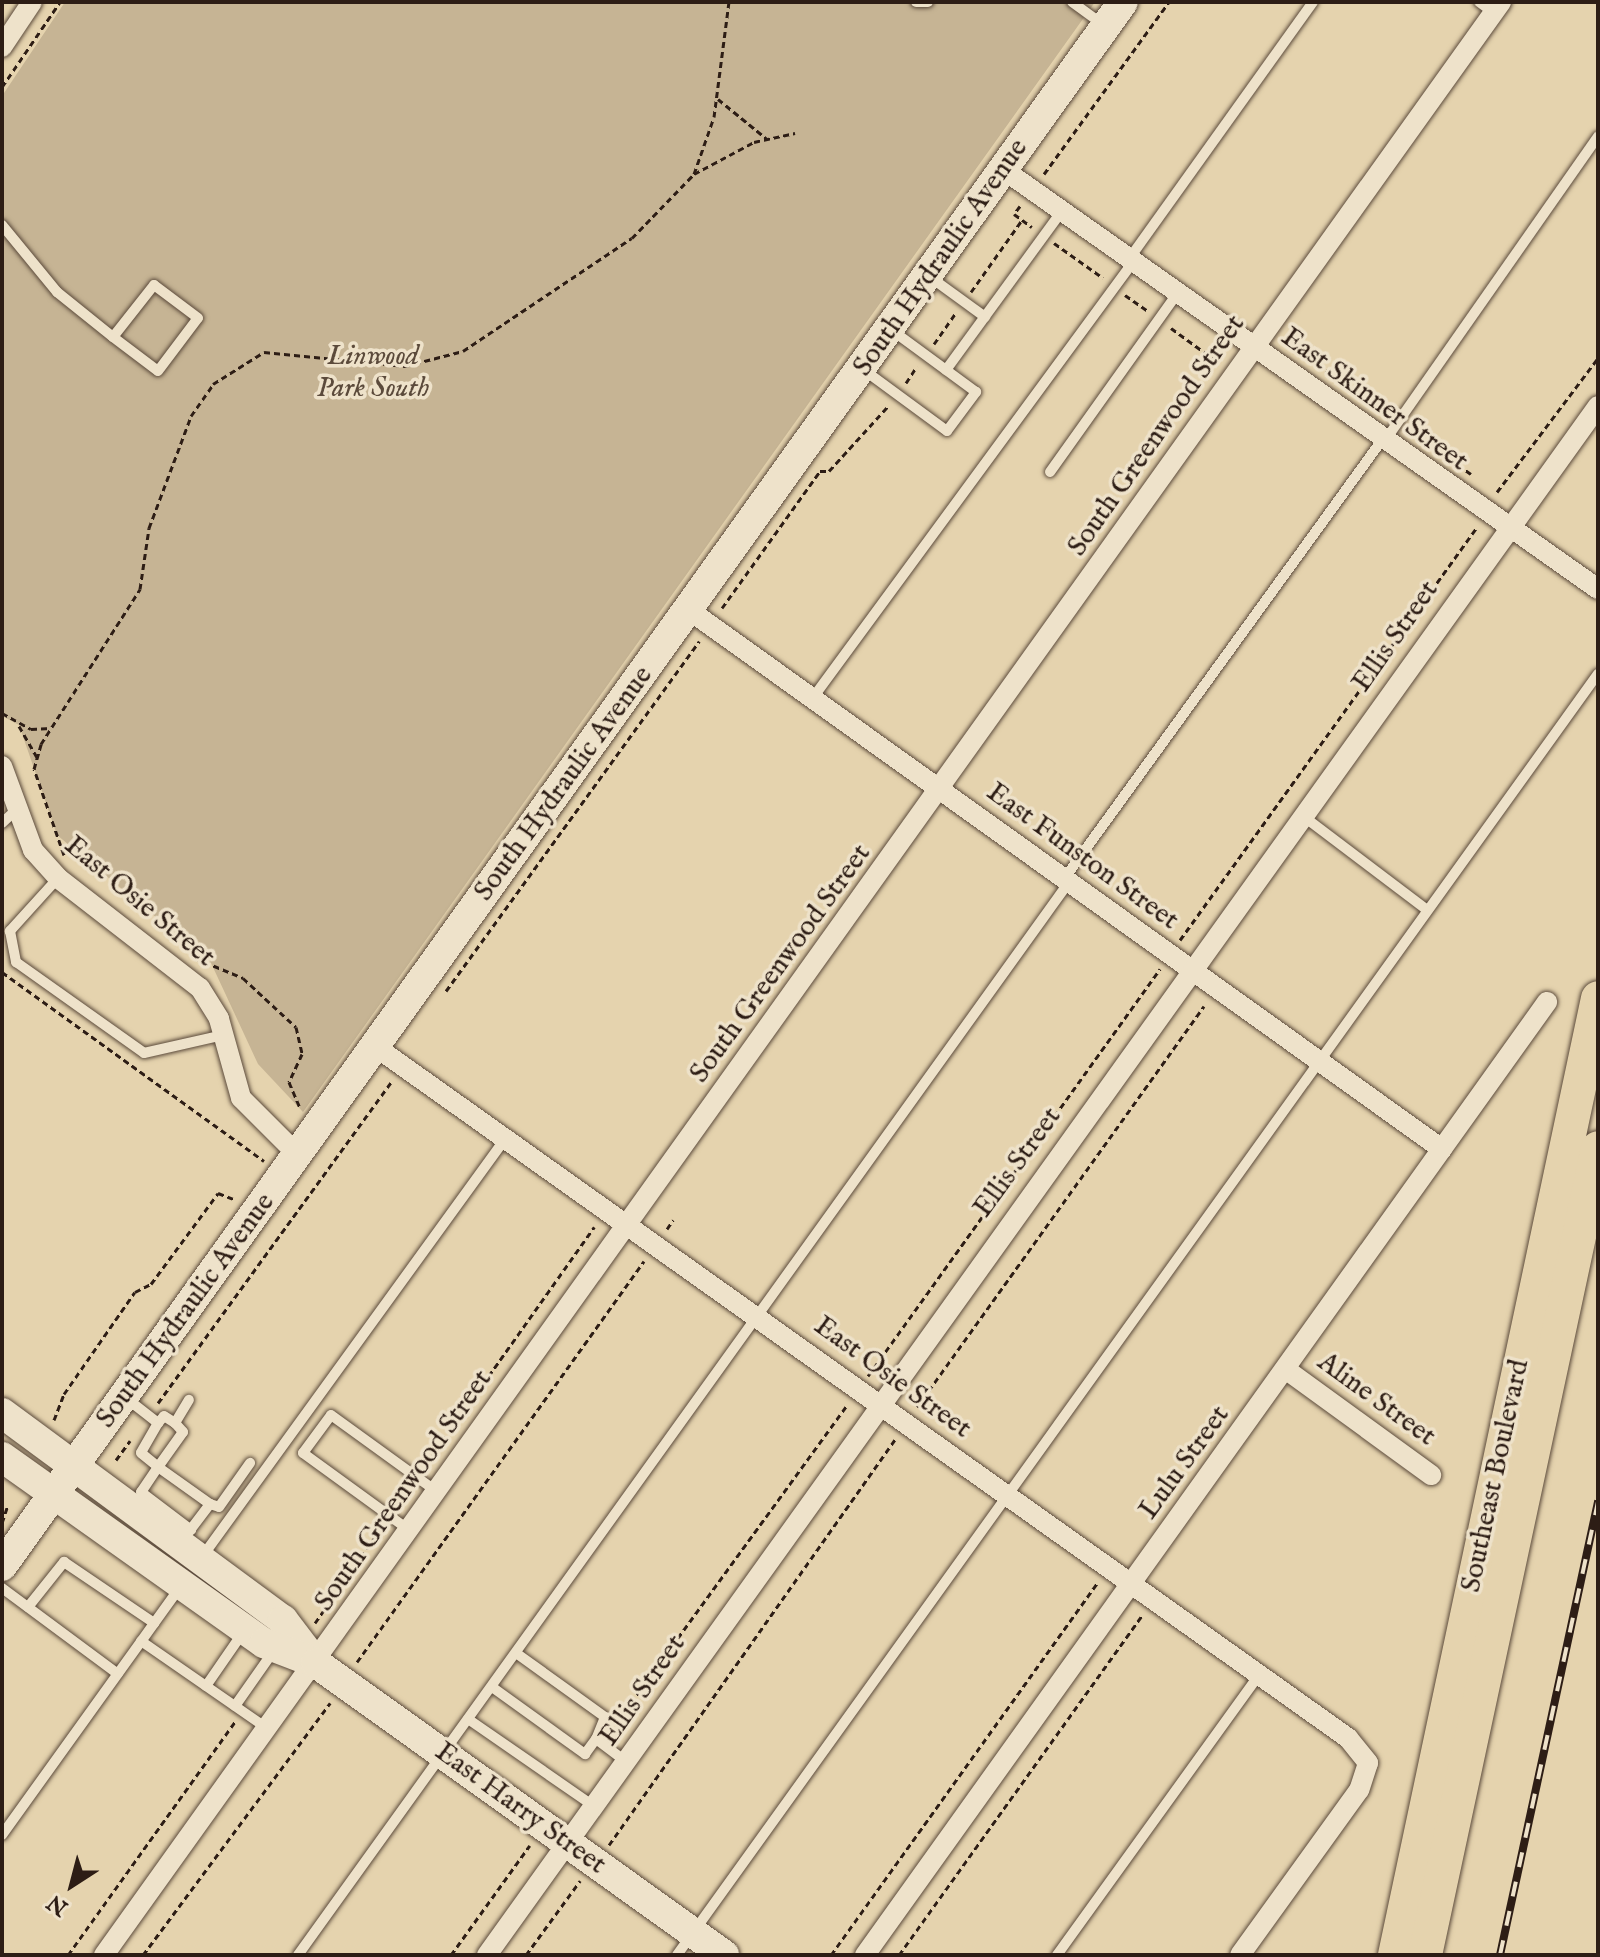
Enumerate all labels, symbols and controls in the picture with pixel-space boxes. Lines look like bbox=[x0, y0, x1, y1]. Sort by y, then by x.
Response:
street label: South Hydraulic Avenue bbox=[846, 133, 1036, 383]
street label: South Greenwood Street bbox=[1061, 309, 1253, 563]
street label: East Skinner Street bbox=[1274, 321, 1474, 479]
park label: Linwood Park South bbox=[317, 340, 429, 406]
street label: Ellis Street bbox=[1346, 575, 1446, 699]
street label: South Hydraulic Avenue bbox=[468, 660, 660, 908]
street label: East Funston Street bbox=[979, 776, 1185, 938]
street label: East Osie Street bbox=[57, 829, 221, 975]
street label: South Greenwood Street bbox=[683, 838, 879, 1090]
street label: Ellis Street bbox=[967, 1101, 1069, 1225]
street label: South Hydraulic Avenue bbox=[90, 1187, 282, 1435]
street label: East Osie Street bbox=[807, 1310, 977, 1446]
street label: Aline Street bbox=[1310, 1346, 1442, 1454]
street label: Southeast Boulevard bbox=[1455, 1357, 1537, 1595]
street label: South Greenwood Street bbox=[308, 1364, 500, 1618]
street label: Lulu Street bbox=[1133, 1400, 1237, 1526]
street label: Ellis Street bbox=[593, 1629, 693, 1753]
street label: East Harry Street bbox=[428, 1736, 612, 1882]
north arrow bbox=[32, 1845, 112, 1925]
text: N bbox=[42, 1887, 74, 1921]

